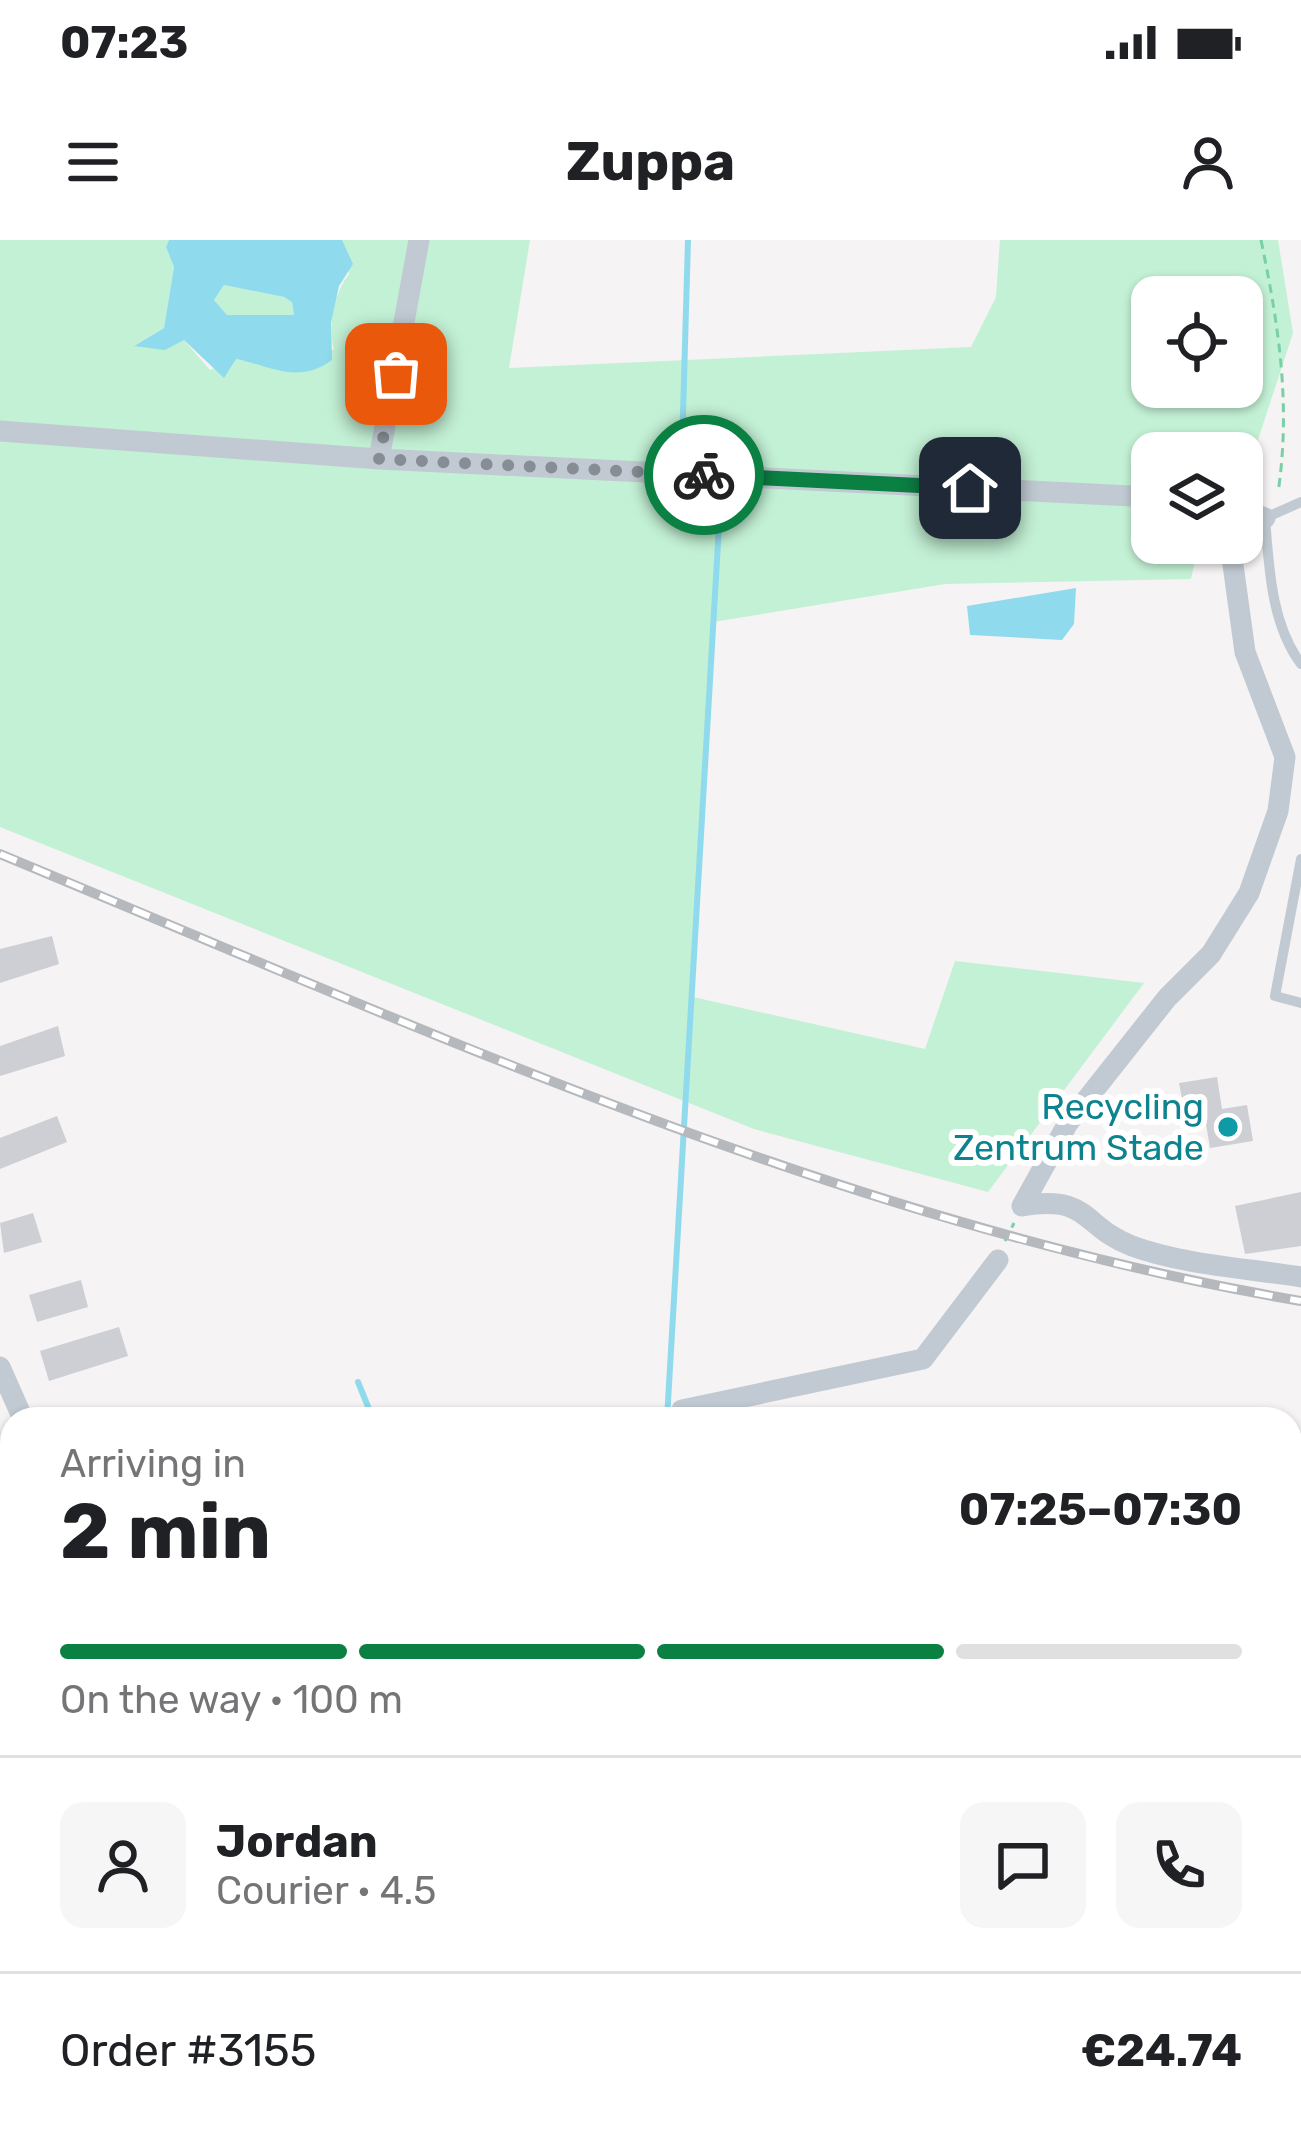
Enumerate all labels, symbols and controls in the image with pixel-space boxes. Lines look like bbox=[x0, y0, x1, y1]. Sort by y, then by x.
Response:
text: 07:23 bbox=[60, 16, 188, 69]
icon: menu bbox=[60, 129, 126, 195]
icon: person bbox=[1175, 129, 1241, 195]
text: Zuppa bbox=[566, 130, 735, 194]
map controls bbox=[1131, 276, 1263, 564]
button: locate bbox=[1131, 276, 1263, 408]
pin bbox=[345, 323, 447, 425]
icon: bag bbox=[363, 341, 429, 407]
courier bbox=[644, 415, 764, 535]
button: layers bbox=[1131, 432, 1263, 564]
pin bbox=[919, 437, 1021, 539]
icon: bike bbox=[671, 442, 737, 508]
icon: home bbox=[937, 455, 1003, 521]
place label: Recycling Zentrum Stade bbox=[953, 1085, 1204, 1169]
marker: Recycling Zentrum Stade bbox=[1215, 1114, 1241, 1140]
text: Arriving in bbox=[60, 1441, 246, 1487]
text: 07:25–07:30 bbox=[959, 1483, 1242, 1536]
text: 2 min bbox=[60, 1485, 271, 1578]
text: On the way · 100 m bbox=[60, 1677, 403, 1723]
button: person bbox=[60, 1802, 186, 1928]
button: chat bbox=[960, 1802, 1086, 1928]
button: phone bbox=[1116, 1802, 1242, 1928]
text: Jordan bbox=[216, 1815, 378, 1868]
text: Courier · 4.5 bbox=[216, 1868, 436, 1914]
text: Order #3155 bbox=[60, 2024, 316, 2077]
text: €24.74 bbox=[1081, 2024, 1242, 2077]

